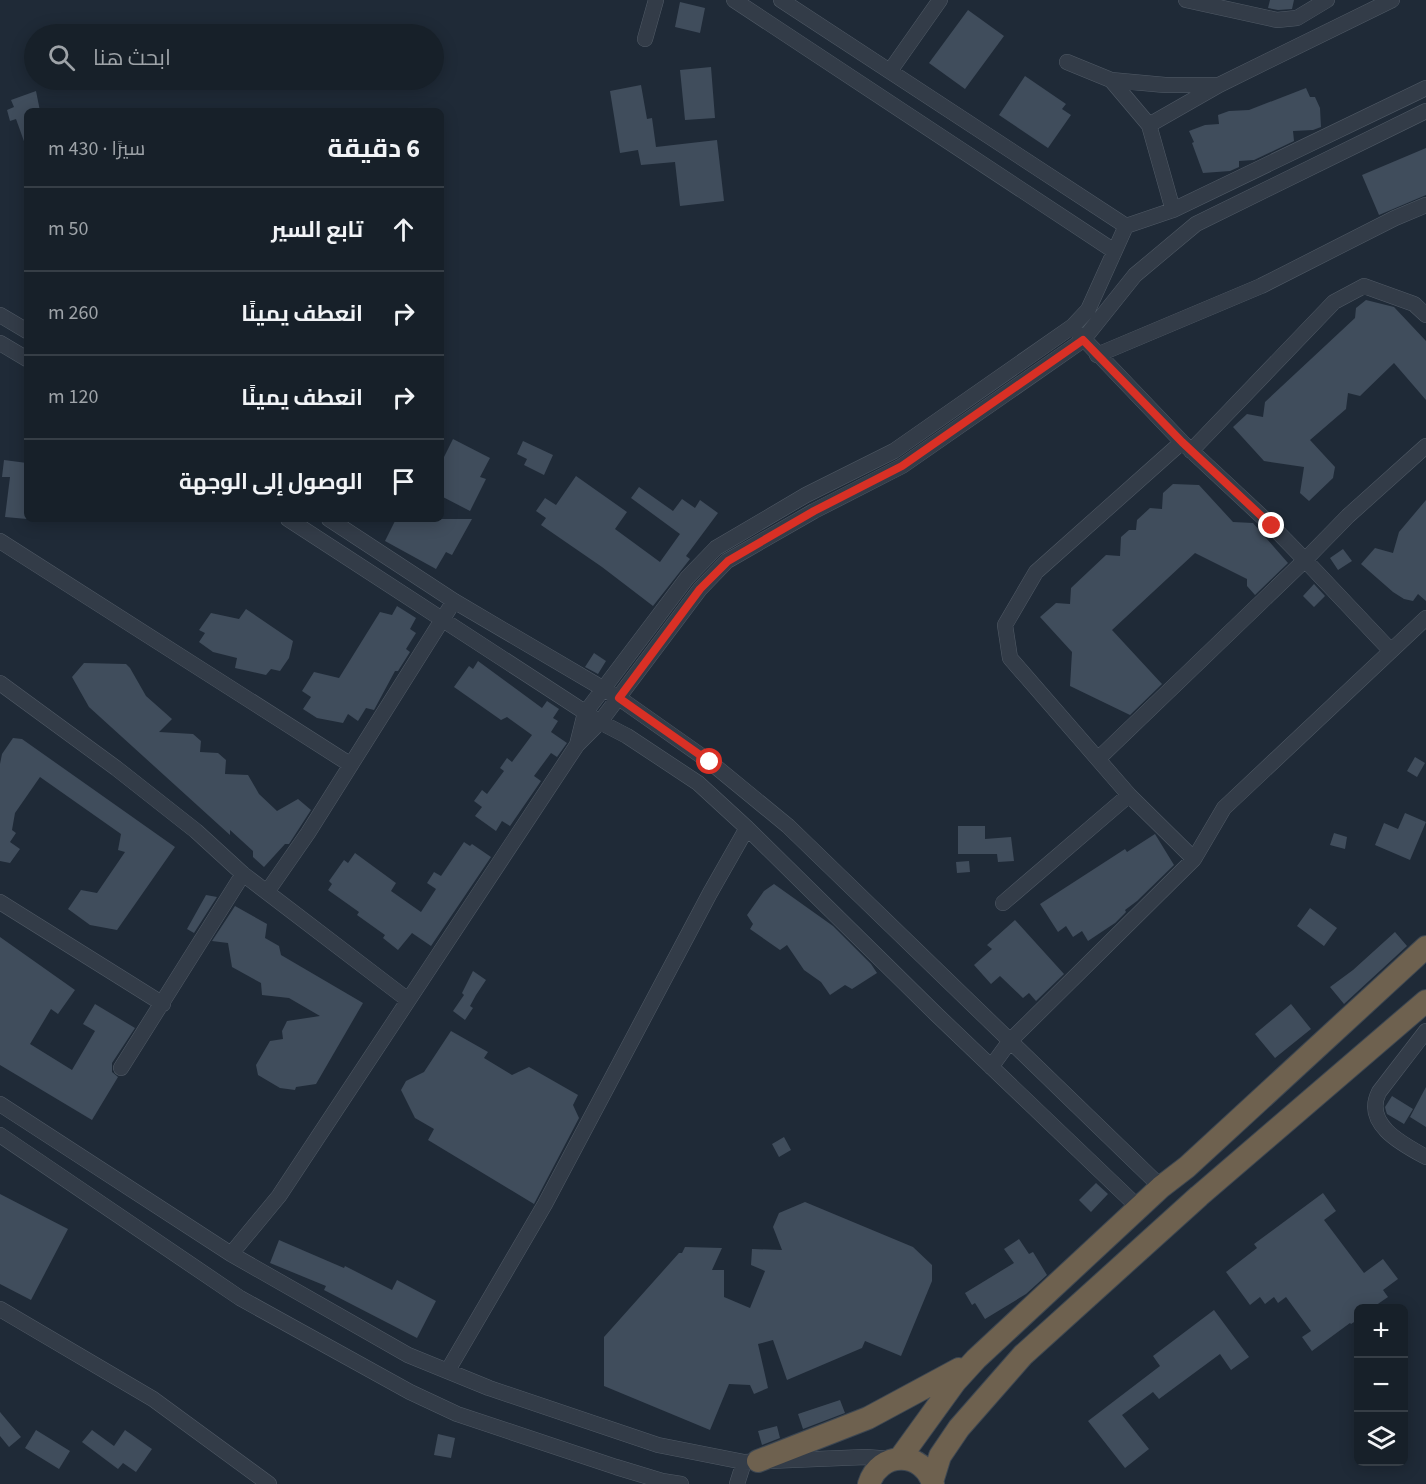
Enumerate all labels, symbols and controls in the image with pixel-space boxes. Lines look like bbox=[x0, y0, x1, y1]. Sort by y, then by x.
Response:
search box bbox=[24, 24, 444, 90]
icon: search bbox=[45, 41, 78, 74]
text: ابحث هنا bbox=[93, 42, 171, 74]
text: 6 دقيقة bbox=[328, 130, 420, 167]
text: سيرًا · 430 m bbox=[48, 135, 145, 163]
icon: ahead bbox=[387, 213, 420, 246]
text: تابع السير bbox=[271, 214, 363, 246]
text: 50 m bbox=[48, 215, 88, 243]
icon: right bbox=[387, 297, 420, 330]
text: انعطف يمينًا bbox=[241, 298, 363, 330]
text: 260 m bbox=[48, 299, 98, 327]
icon: right bbox=[387, 381, 420, 414]
text: انعطف يمينًا bbox=[241, 382, 363, 414]
text: 120 m bbox=[48, 383, 98, 411]
icon: arrive bbox=[387, 465, 420, 498]
text: الوصول إلى الوجهة bbox=[179, 466, 363, 498]
route end bbox=[1258, 512, 1284, 538]
route start bbox=[696, 748, 722, 774]
map controls bbox=[1354, 1304, 1408, 1466]
button: + bbox=[1354, 1304, 1408, 1358]
button: − bbox=[1354, 1358, 1408, 1412]
button: layers bbox=[1354, 1412, 1408, 1466]

